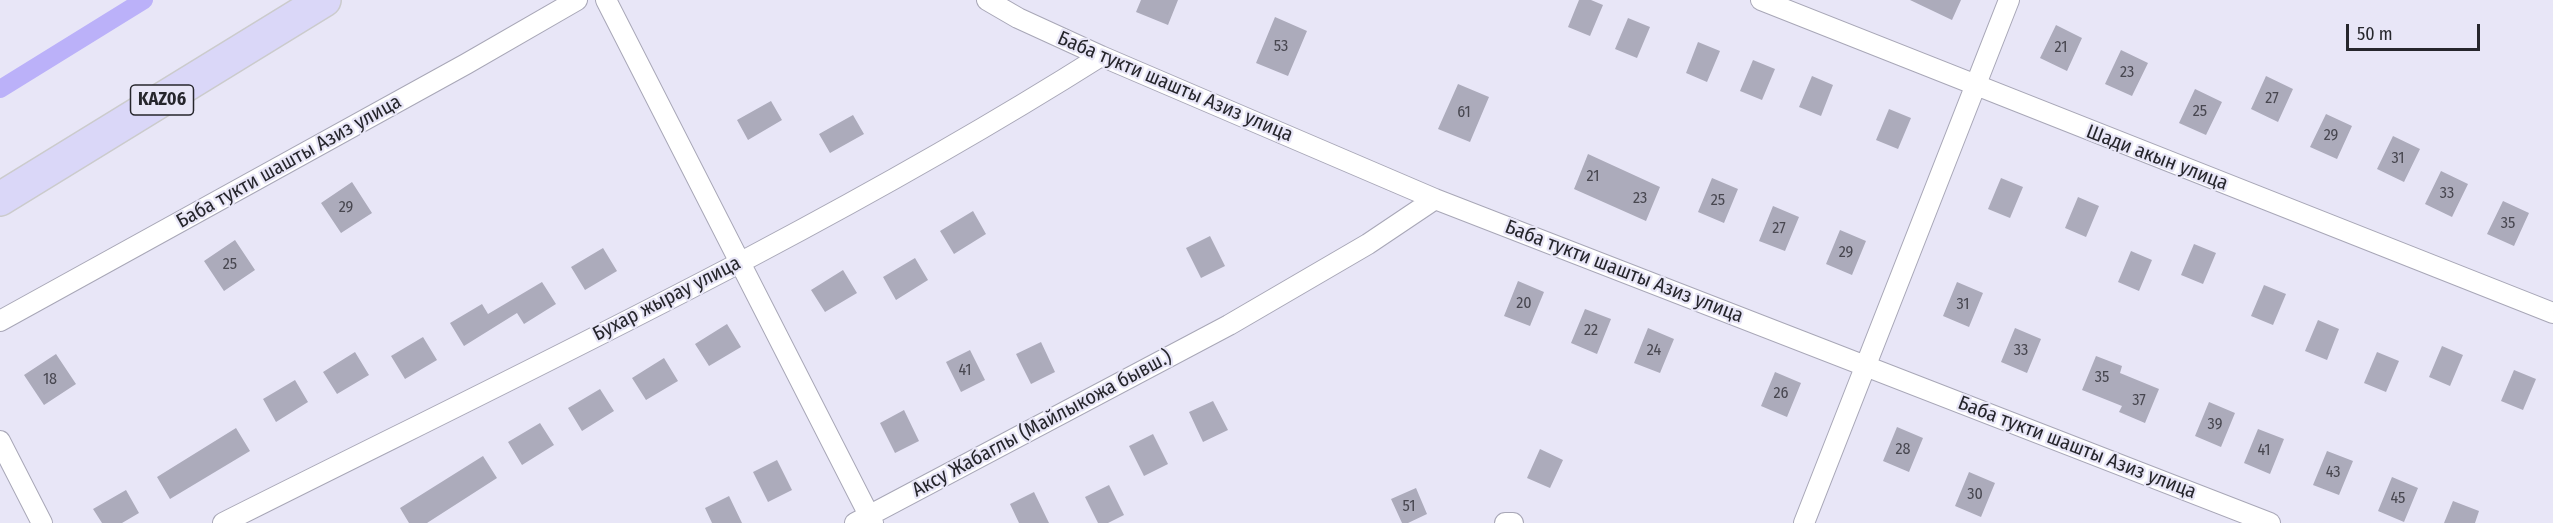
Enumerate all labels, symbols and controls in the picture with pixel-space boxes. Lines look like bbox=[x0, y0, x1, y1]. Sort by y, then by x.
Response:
scale bar bbox=[2349, 12, 2482, 50]
text: 50 m bbox=[2357, 23, 2393, 45]
street label: Баба тукти шашты Азиз улица bbox=[1054, 26, 1296, 148]
house number: 53 bbox=[1274, 37, 1288, 57]
house number: 21 bbox=[2055, 38, 2067, 58]
house number: 23 bbox=[2120, 63, 2134, 83]
road number: KАZ06 bbox=[130, 85, 194, 115]
house number: 27 bbox=[2265, 89, 2279, 109]
street label: Баба тукти шашты Азиз улица bbox=[172, 90, 406, 234]
house number: 25 bbox=[2193, 102, 2207, 122]
house number: 61 bbox=[1457, 103, 1471, 123]
street label: Шади акын улица bbox=[2083, 120, 2231, 196]
house number: 29 bbox=[2324, 126, 2338, 146]
house number: 31 bbox=[2391, 149, 2405, 169]
house number: 21 bbox=[1587, 167, 1599, 187]
house number: 33 bbox=[2440, 184, 2454, 204]
house number: 23 bbox=[1633, 189, 1647, 209]
house number: 25 bbox=[1711, 191, 1725, 211]
house number: 29 bbox=[339, 198, 353, 218]
house number: 35 bbox=[2501, 214, 2515, 234]
street label: Баба тукти шашты Азиз улица bbox=[1501, 215, 1747, 329]
house number: 27 bbox=[1772, 219, 1786, 239]
house number: 29 bbox=[1839, 243, 1853, 263]
street label: Бухар жырау улица bbox=[589, 251, 745, 347]
house number: 25 bbox=[223, 255, 237, 275]
house number: 20 bbox=[1516, 294, 1532, 314]
house number: 31 bbox=[1956, 295, 1970, 315]
house number: 22 bbox=[1584, 321, 1598, 341]
house number: 24 bbox=[1647, 341, 1661, 361]
house number: 33 bbox=[2014, 341, 2028, 361]
street label: Аксу Жабаглы (Майлыкожа бывш.) bbox=[908, 345, 1176, 503]
house number: 41 bbox=[958, 361, 972, 381]
house number: 35 bbox=[2095, 368, 2109, 388]
house number: 18 bbox=[43, 370, 57, 390]
house number: 26 bbox=[1774, 384, 1788, 404]
street label: Баба тукти шашты Азиз улица bbox=[1954, 391, 2200, 505]
house number: 37 bbox=[2132, 391, 2146, 411]
house number: 39 bbox=[2208, 415, 2222, 435]
house number: 28 bbox=[1895, 440, 1911, 460]
house number: 41 bbox=[2257, 441, 2271, 461]
house number: 43 bbox=[2326, 463, 2340, 483]
house number: 30 bbox=[1967, 485, 1983, 505]
house number: 45 bbox=[2391, 489, 2405, 509]
house number: 51 bbox=[1403, 497, 1415, 517]

